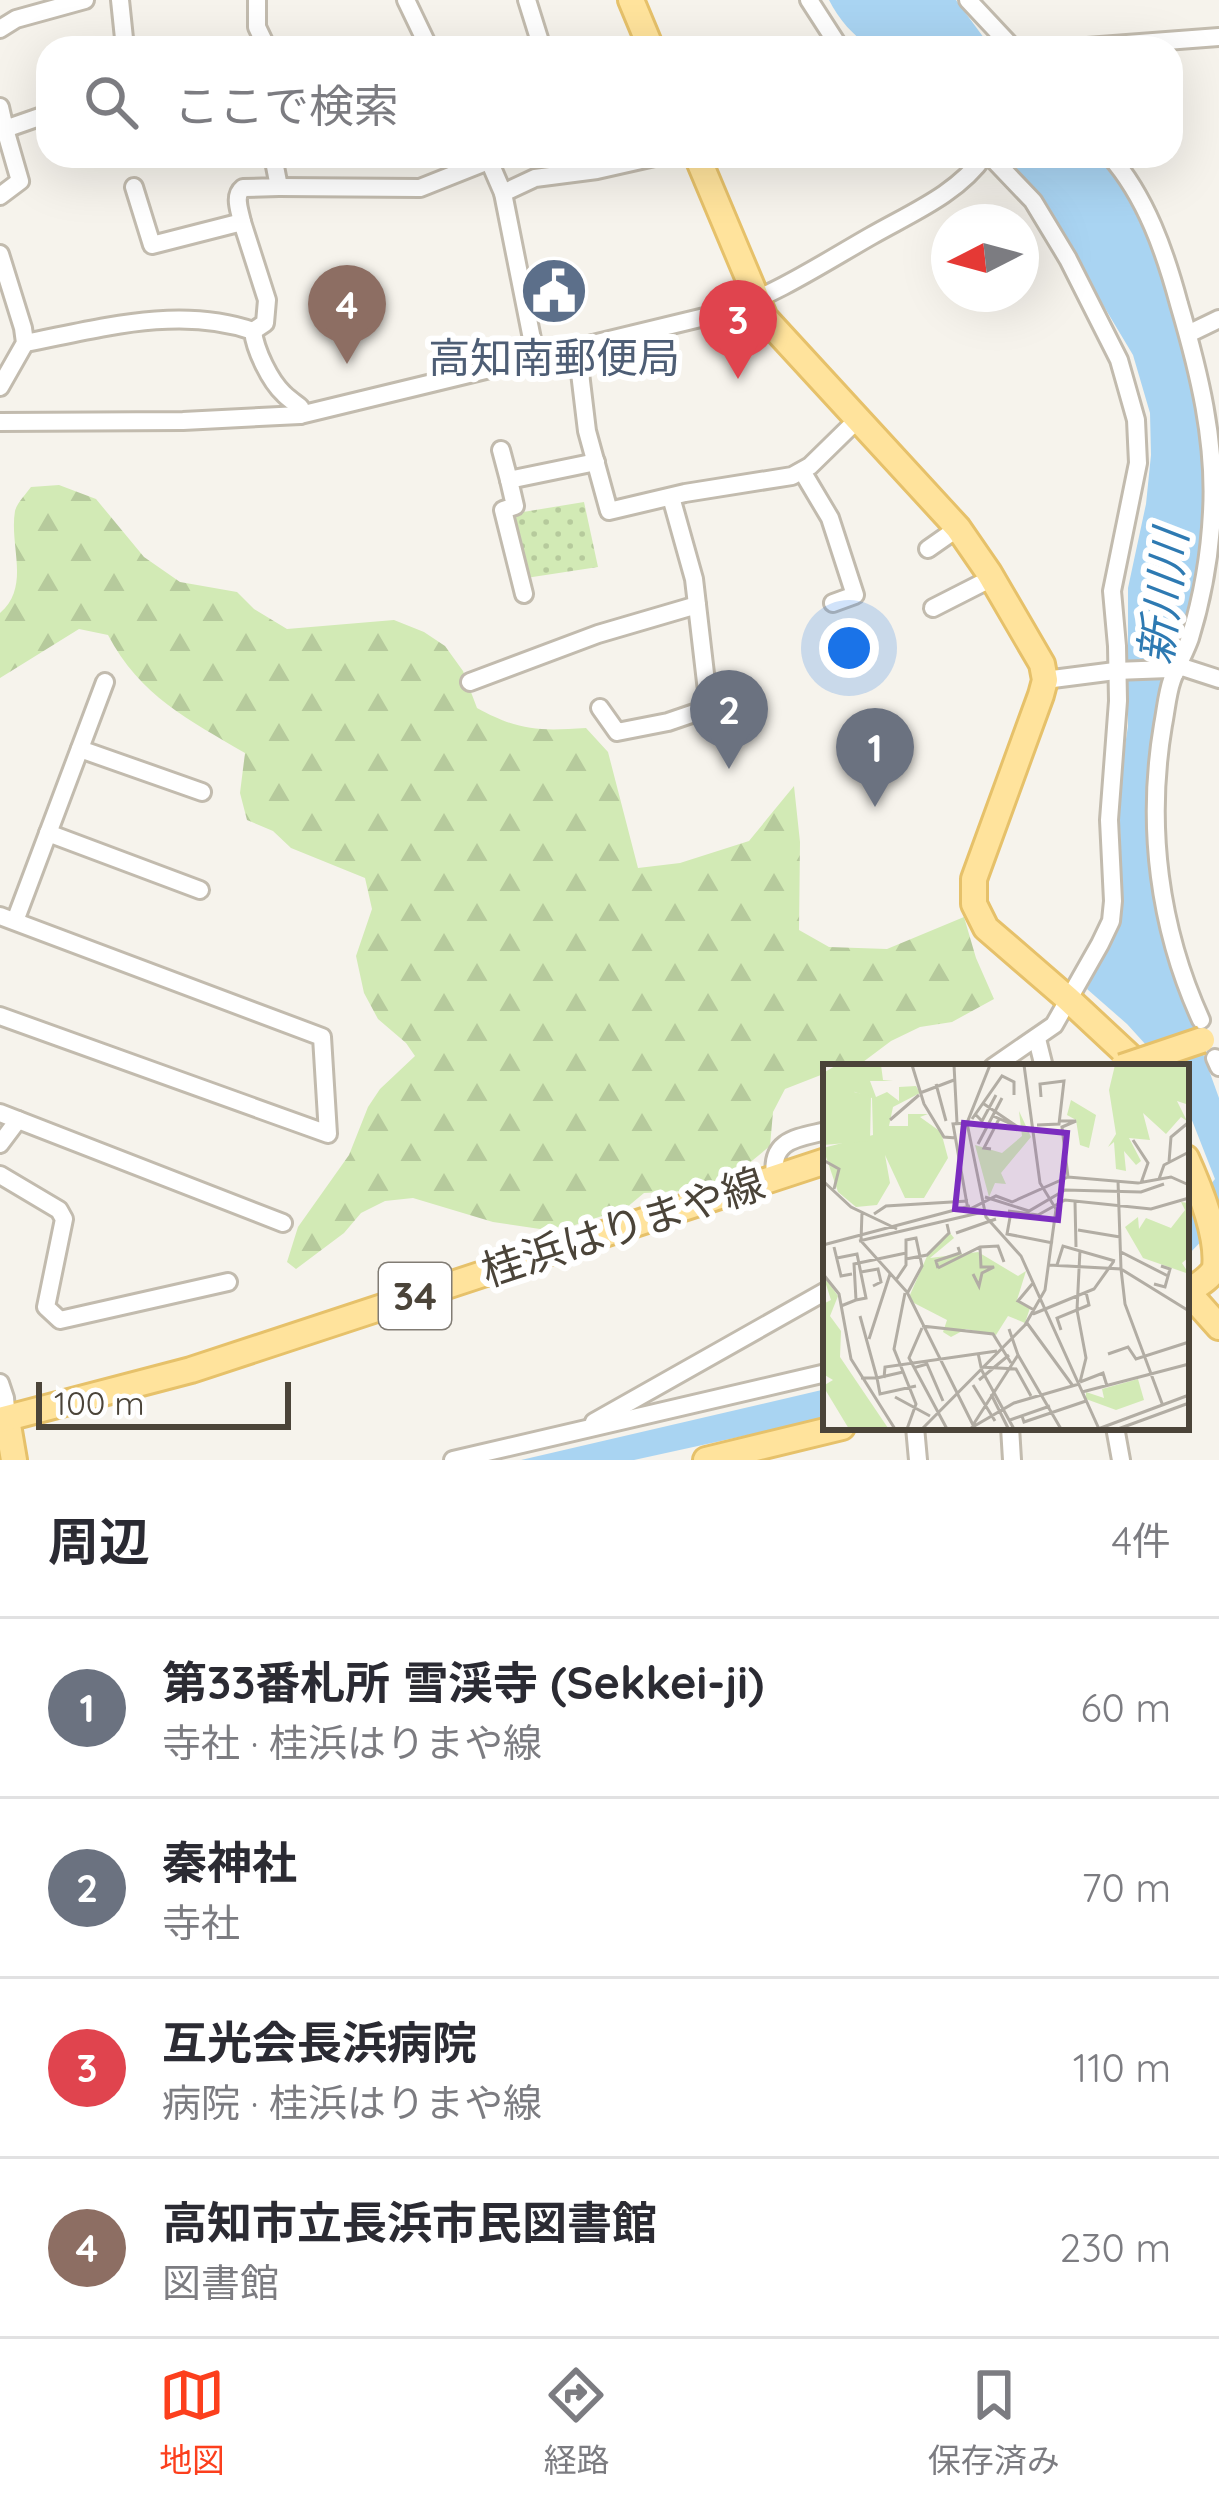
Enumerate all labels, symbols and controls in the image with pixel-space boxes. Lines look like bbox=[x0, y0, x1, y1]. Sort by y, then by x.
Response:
search box bbox=[36, 36, 1183, 168]
icon: search bbox=[78, 69, 144, 135]
text: ここで検索 bbox=[174, 77, 399, 133]
north arrow bbox=[931, 204, 1039, 312]
public building icon: 高知南郵便局 bbox=[519, 256, 589, 326]
pin: 4 bbox=[308, 265, 386, 364]
pin: 3 bbox=[699, 280, 777, 379]
place label: 高知南郵便局 bbox=[428, 331, 680, 384]
water label: 新川川 bbox=[1126, 523, 1199, 667]
your location bbox=[819, 618, 879, 678]
pin: 2 bbox=[690, 670, 768, 769]
pin: 1 bbox=[836, 708, 914, 807]
inset map bbox=[823, 1064, 1189, 1430]
street label: 桂浜はりまや線 bbox=[475, 1156, 771, 1297]
road number: 34 bbox=[379, 1263, 451, 1329]
scale bar bbox=[36, 1376, 291, 1429]
text: 100 m bbox=[54, 1382, 145, 1423]
text: 周辺 bbox=[48, 1509, 150, 1573]
text: 4件 bbox=[1111, 1516, 1171, 1565]
text: 第33番札所 雪渓寺 (Sekkei-ji) bbox=[162, 1654, 764, 1710]
text: 1 bbox=[79, 1683, 95, 1732]
text: 60 m bbox=[1081, 1683, 1171, 1732]
text: 寺社 · 桂浜はりまや線 bbox=[162, 1718, 542, 1767]
text: 秦神社 bbox=[162, 1834, 297, 1890]
text: 2 bbox=[76, 1863, 98, 1912]
text: 70 m bbox=[1082, 1863, 1171, 1912]
text: 寺社 bbox=[162, 1898, 240, 1947]
text: 互光会長浜病院 bbox=[162, 2014, 477, 2070]
text: 3 bbox=[77, 2043, 97, 2092]
text: 110 m bbox=[1073, 2043, 1171, 2092]
text: 病院 · 桂浜はりまや線 bbox=[162, 2078, 542, 2127]
text: 高知市立長浜市民図書館 bbox=[162, 2194, 657, 2250]
text: 4 bbox=[76, 2223, 98, 2272]
text: 230 m bbox=[1060, 2223, 1171, 2272]
text: 図書館 bbox=[162, 2258, 279, 2307]
tab: 地図 bbox=[159, 2362, 225, 2482]
tab: 経路 bbox=[543, 2362, 609, 2482]
tab: 保存済み bbox=[928, 2362, 1060, 2482]

